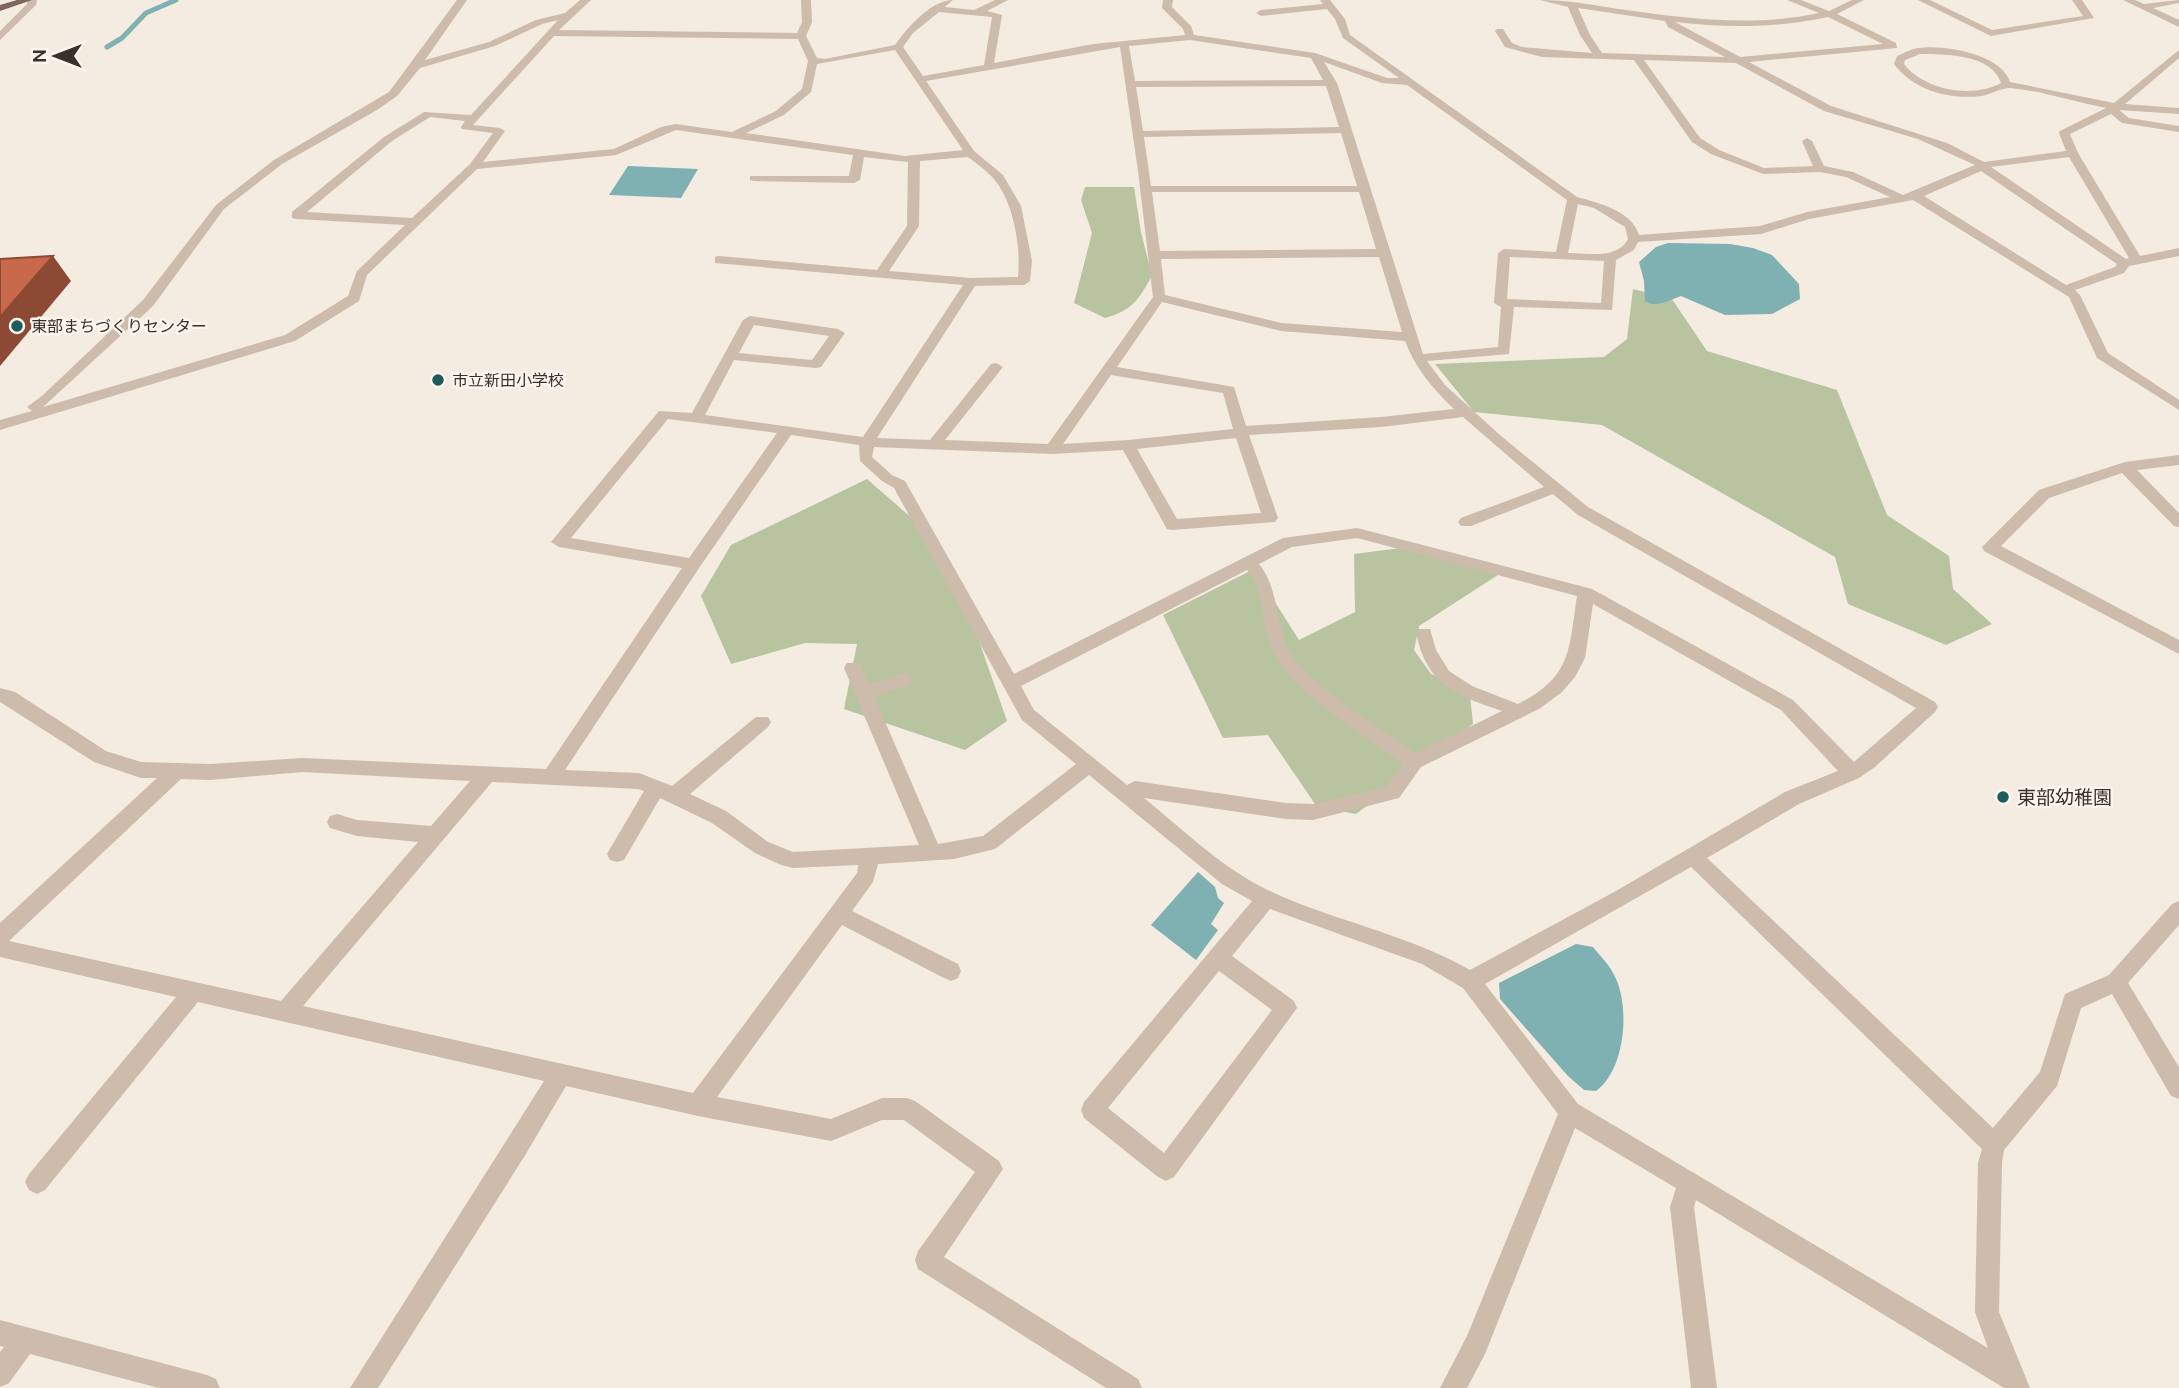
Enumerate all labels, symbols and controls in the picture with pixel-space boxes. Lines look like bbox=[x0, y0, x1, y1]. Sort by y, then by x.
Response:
north arrow bbox=[21, 21, 91, 91]
text: N bbox=[28, 49, 50, 63]
place label: 東部まちづくりセンター bbox=[31, 317, 207, 335]
marker: 東部まちづくりセンター bbox=[9, 318, 25, 334]
place label: 市立新田小学校 bbox=[452, 371, 564, 389]
marker: 市立新田小学校 bbox=[430, 372, 446, 388]
place label: 東部幼稚園 bbox=[2017, 786, 2112, 808]
marker: 東部幼稚園 bbox=[1995, 789, 2011, 805]

